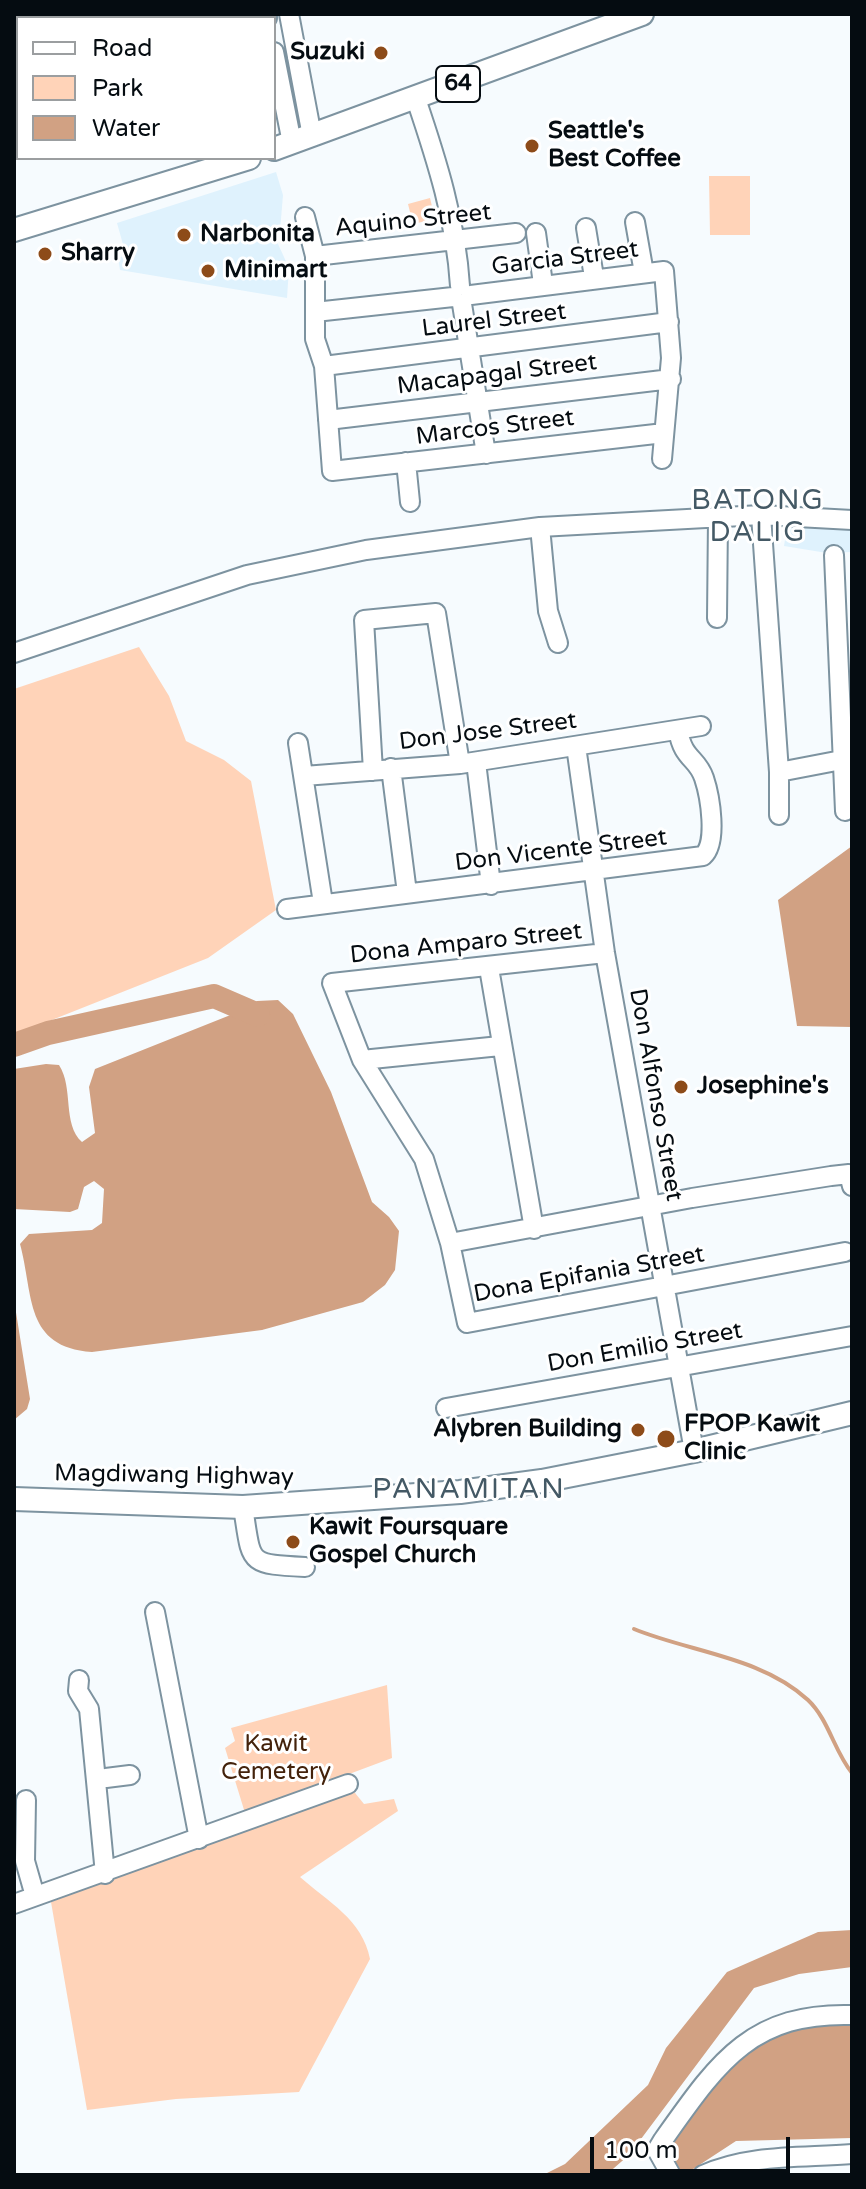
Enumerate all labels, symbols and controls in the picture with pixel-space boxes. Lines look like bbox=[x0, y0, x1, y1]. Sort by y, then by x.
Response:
legend bbox=[16, 16, 276, 160]
text: Road bbox=[92, 34, 152, 63]
place label: Suzuki bbox=[290, 39, 365, 67]
marker: Suzuki bbox=[372, 44, 390, 62]
road number: 64 bbox=[436, 66, 480, 102]
text: Park bbox=[92, 74, 143, 103]
text: Water bbox=[92, 114, 160, 143]
place label: Seattle's Best Coffee bbox=[548, 118, 681, 174]
marker: Seattle's Best Coffee bbox=[523, 137, 541, 155]
street label: Aquino Street bbox=[333, 198, 493, 244]
place label: Narbonita bbox=[200, 221, 315, 249]
marker: Narbonita bbox=[175, 226, 193, 244]
street label: Garcia Street bbox=[490, 236, 640, 282]
place label: Sharry bbox=[61, 240, 135, 268]
marker: Sharry bbox=[36, 245, 54, 263]
place label: Minimart bbox=[224, 257, 327, 285]
marker: Minimart bbox=[199, 262, 217, 280]
street label: Laurel Street bbox=[420, 298, 568, 344]
street label: Macapagal Street bbox=[395, 348, 599, 402]
street label: Marcos Street bbox=[414, 404, 576, 452]
district label: BATONG DALIG bbox=[691, 485, 825, 551]
street label: Don Jose Street bbox=[398, 707, 578, 757]
street label: Don Vicente Street bbox=[453, 824, 669, 878]
street label: Dona Amparo Street bbox=[349, 917, 583, 971]
street label: Don Alfonso Street bbox=[622, 986, 688, 1204]
place label: Josephine's bbox=[697, 1073, 829, 1101]
marker: Josephine's bbox=[672, 1078, 690, 1096]
street label: Dona Epifania Street bbox=[471, 1241, 707, 1309]
street label: Don Emilio Street bbox=[545, 1317, 745, 1379]
place label: FPOP Kawit Clinic bbox=[684, 1411, 820, 1467]
place label: Alybren Building bbox=[433, 1416, 622, 1444]
marker: Alybren Building bbox=[629, 1421, 647, 1439]
marker: FPOP Kawit Clinic bbox=[655, 1428, 677, 1450]
street label: Magdiwang Highway bbox=[54, 1460, 294, 1492]
district label: PANAMITAN bbox=[372, 1474, 566, 1508]
place label: Kawit Foursquare Gospel Church bbox=[309, 1514, 508, 1570]
marker: Kawit Foursquare Gospel Church bbox=[284, 1533, 302, 1551]
park label: Kawit Cemetery bbox=[221, 1731, 331, 1787]
scale bar bbox=[594, 2121, 794, 2171]
text: 100 m bbox=[604, 2136, 678, 2165]

